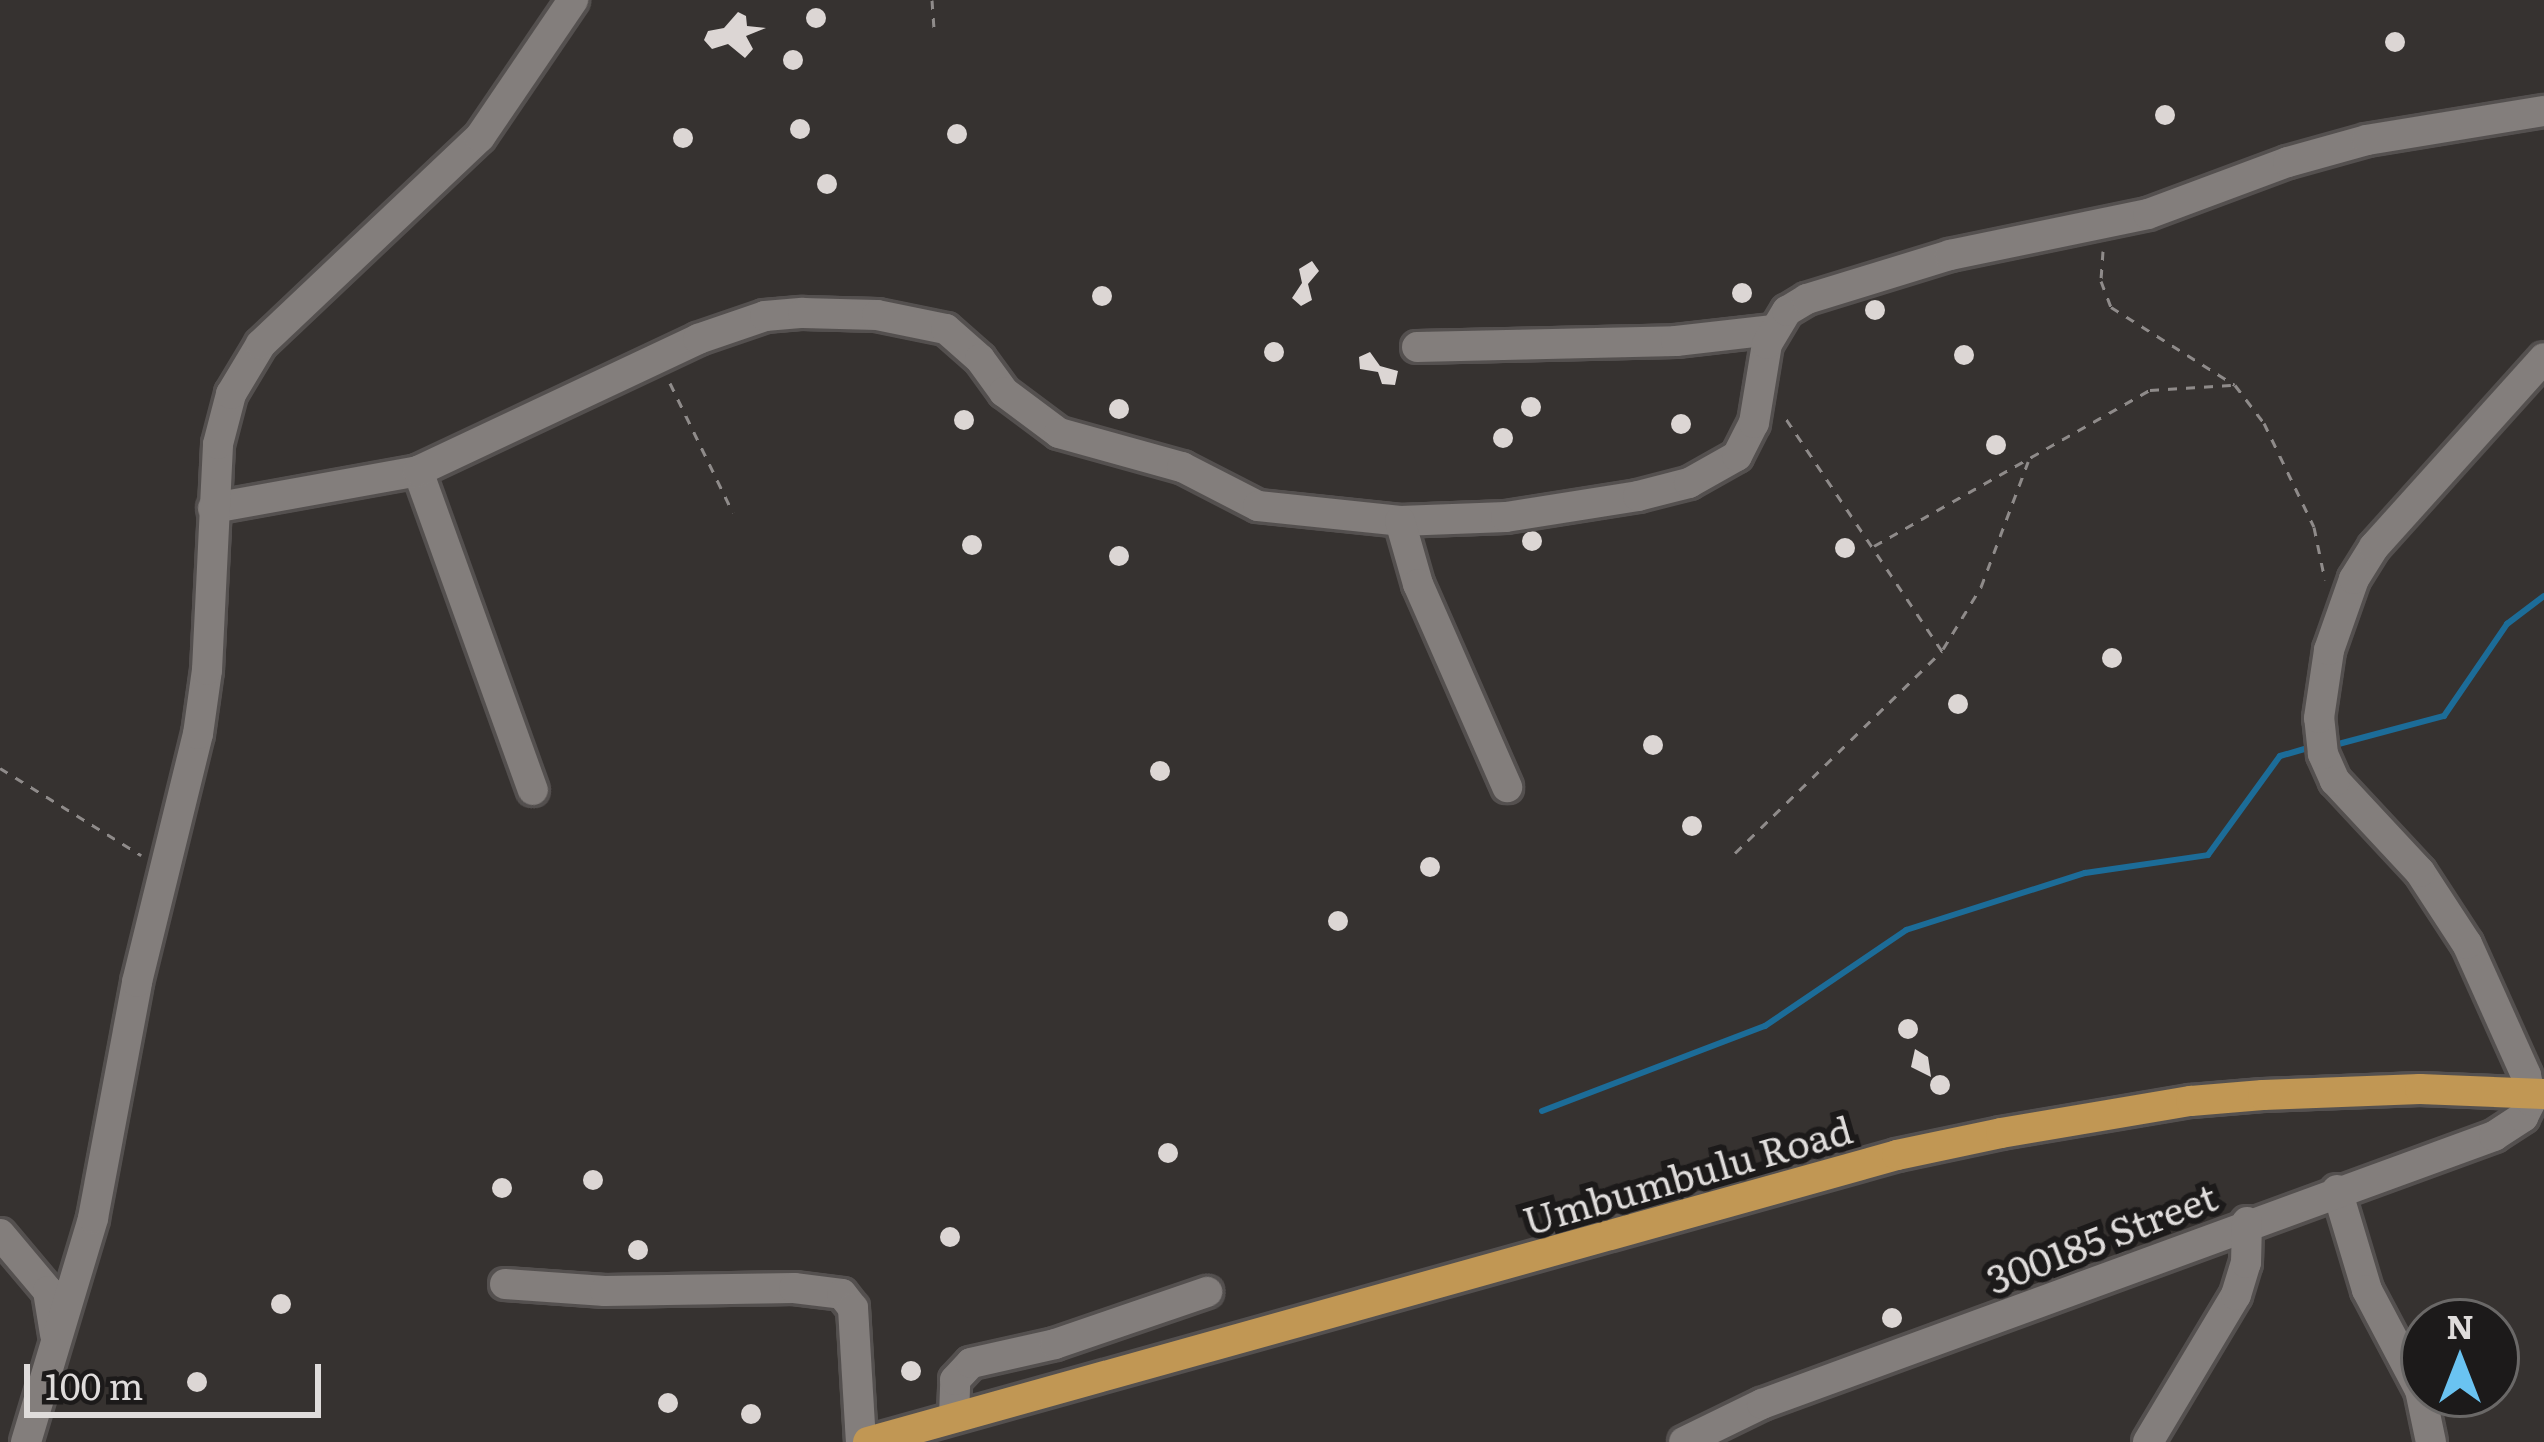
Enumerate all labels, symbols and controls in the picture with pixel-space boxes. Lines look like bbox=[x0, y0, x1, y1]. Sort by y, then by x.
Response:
street label: Umbumbulu Road bbox=[1517, 1104, 1857, 1242]
street label: 300185 Street bbox=[1979, 1171, 2223, 1301]
north arrow bbox=[2400, 1298, 2520, 1418]
text: N bbox=[2446, 1300, 2474, 1349]
scale bar bbox=[30, 1340, 327, 1414]
text: 100 m bbox=[45, 1358, 143, 1411]

